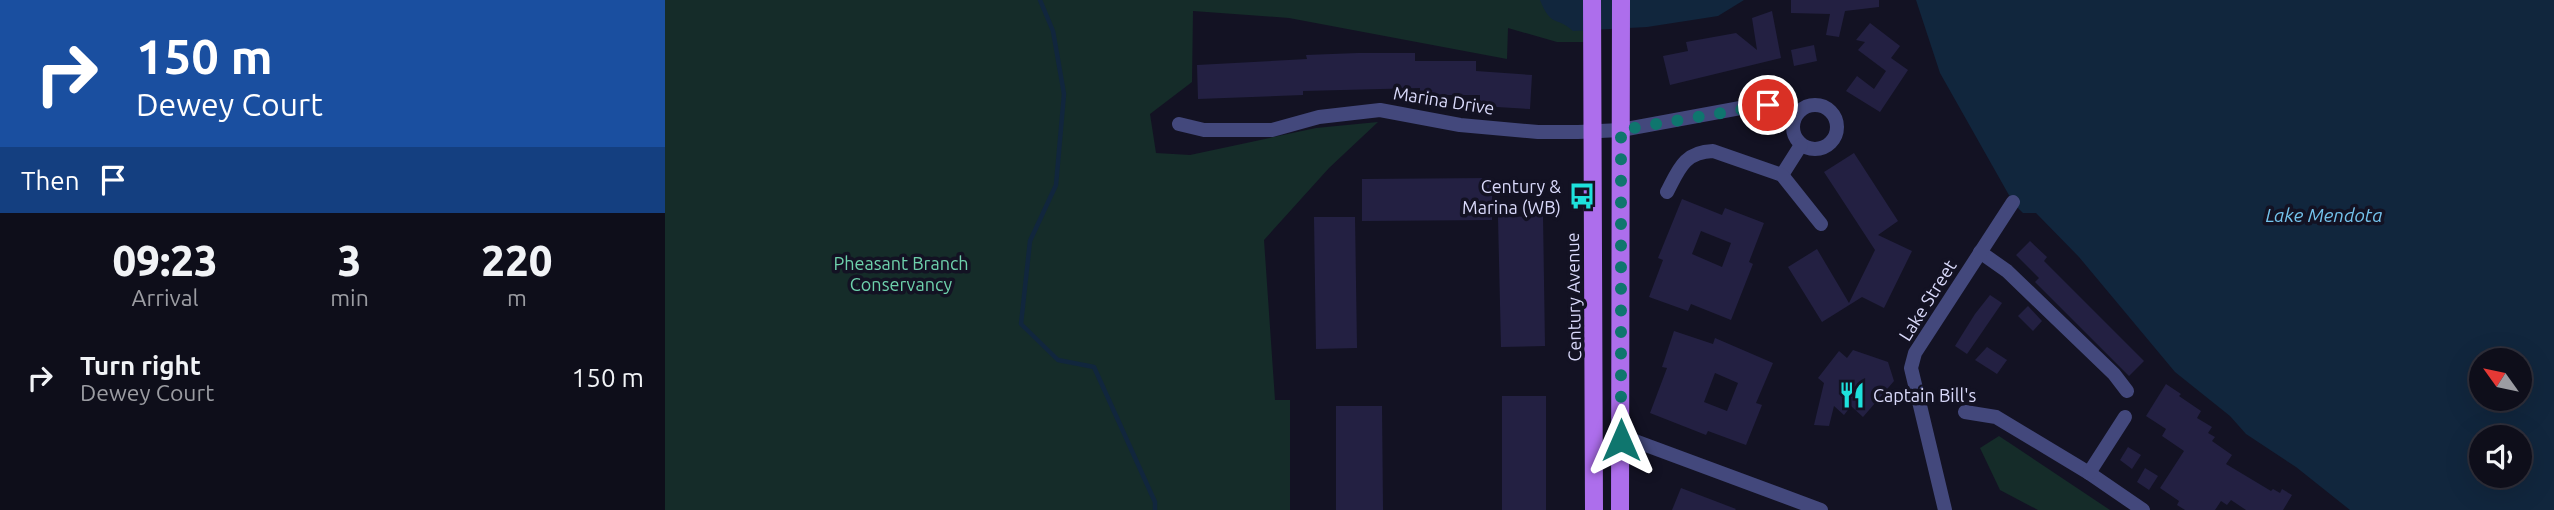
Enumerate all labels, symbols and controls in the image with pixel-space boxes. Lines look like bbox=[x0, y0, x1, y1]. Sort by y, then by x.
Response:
icon: right bbox=[21, 28, 112, 119]
text: 150 m bbox=[136, 28, 273, 83]
pin bbox=[1738, 75, 1798, 135]
street label: Marina Drive bbox=[1392, 82, 1496, 118]
text: Dewey Court bbox=[136, 86, 323, 122]
icon: arrive bbox=[1749, 86, 1787, 124]
icon: arrive bbox=[94, 161, 132, 199]
text: Then bbox=[21, 166, 80, 195]
place label: Century & Marina (WB) bbox=[1462, 176, 1561, 218]
bus stop icon: Century & Marina (WB) bbox=[1567, 181, 1597, 211]
water label: Lake Mendota bbox=[2266, 204, 2382, 226]
street label: Century Avenue bbox=[1562, 232, 1584, 362]
text: 09:23 bbox=[113, 237, 218, 284]
text: 3 bbox=[338, 237, 361, 284]
text: 220 bbox=[481, 237, 552, 284]
park label: Pheasant Branch Conservancy bbox=[833, 253, 969, 294]
street label: Lake Street bbox=[1894, 256, 1960, 344]
text: Arrival bbox=[132, 285, 199, 310]
text: min bbox=[330, 285, 369, 310]
text: m bbox=[507, 285, 527, 310]
north arrow bbox=[2469, 348, 2532, 411]
map controls bbox=[2469, 348, 2532, 488]
text: Turn right bbox=[80, 351, 201, 380]
icon: right bbox=[21, 359, 59, 397]
text: 150 m bbox=[572, 363, 644, 392]
text: Dewey Court bbox=[80, 380, 214, 405]
restaurant icon: Captain Bill's bbox=[1837, 380, 1867, 410]
place label: Captain Bill's bbox=[1873, 385, 1976, 405]
position arrow bbox=[1584, 403, 1658, 477]
button: sound bbox=[2469, 425, 2532, 488]

